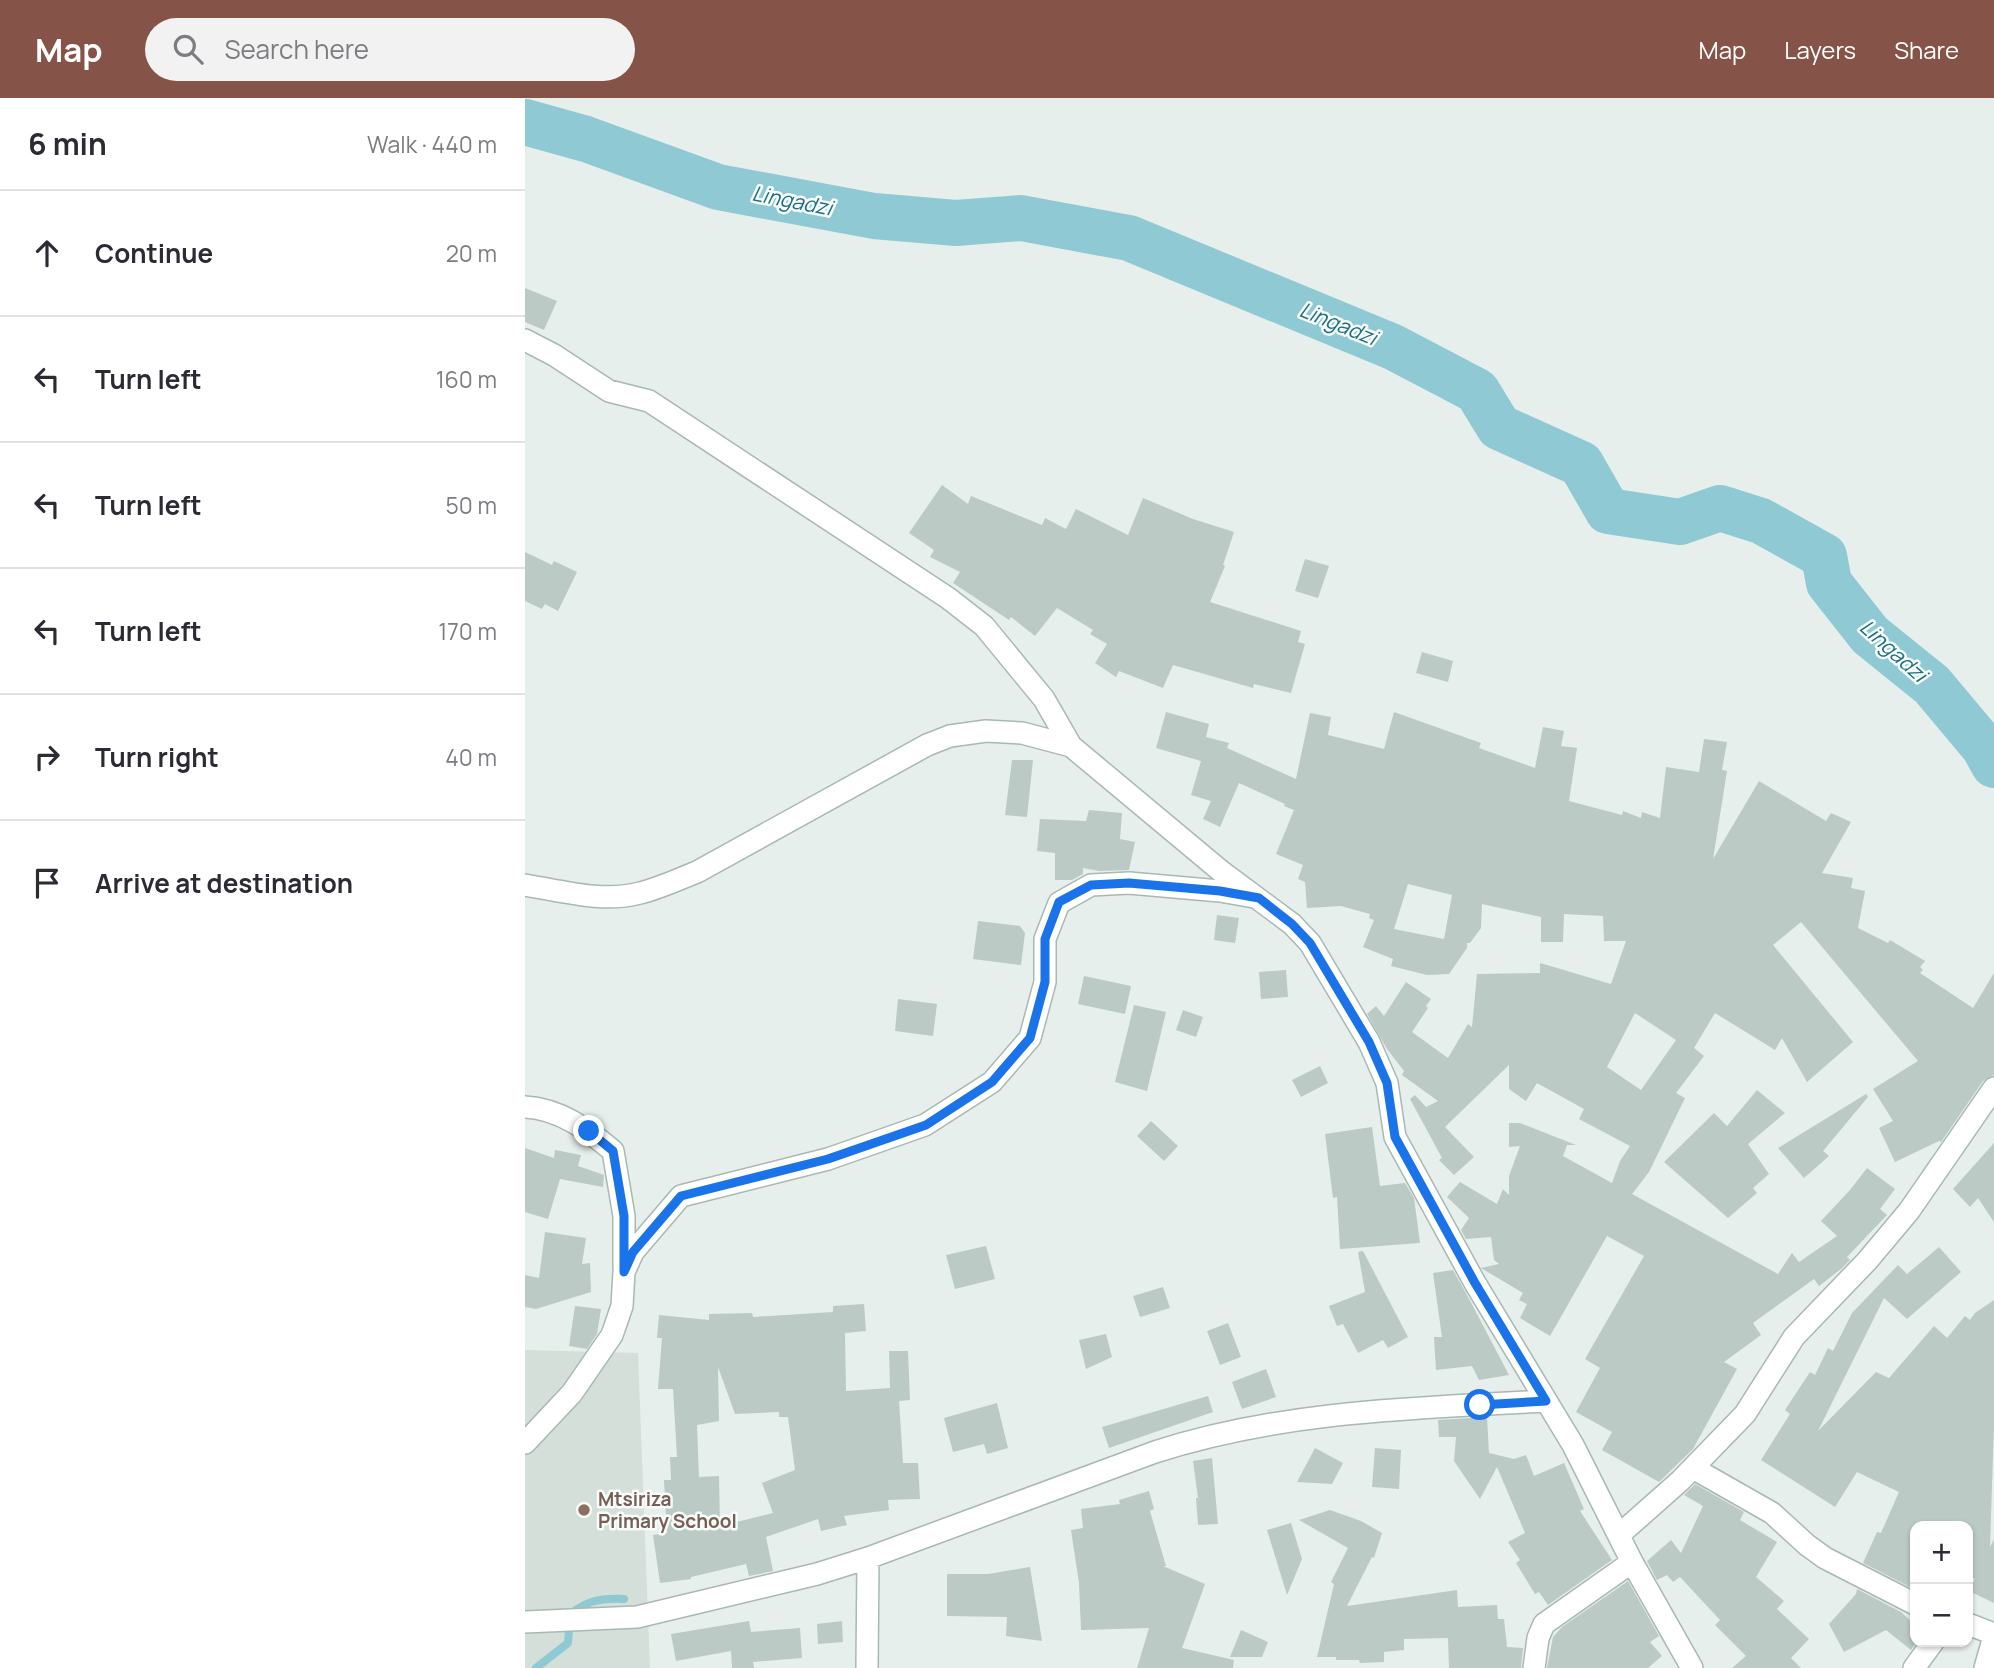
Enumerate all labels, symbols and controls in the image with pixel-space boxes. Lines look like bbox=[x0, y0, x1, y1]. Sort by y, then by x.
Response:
search box bbox=[145, 18, 635, 81]
text: Map bbox=[35, 27, 103, 72]
icon: search bbox=[169, 30, 207, 68]
text: Search here bbox=[225, 31, 369, 67]
text: Map bbox=[1699, 33, 1746, 66]
text: Layers bbox=[1784, 33, 1856, 66]
text: Share bbox=[1894, 33, 1959, 66]
text: 6 min bbox=[28, 123, 107, 164]
text: Walk · 440 m bbox=[367, 128, 497, 160]
water label: Lingadzi bbox=[750, 179, 837, 222]
icon: ahead bbox=[28, 234, 66, 272]
text: Continue bbox=[95, 235, 213, 271]
text: 20 m bbox=[446, 237, 497, 269]
water label: Lingadzi bbox=[1296, 295, 1384, 352]
icon: left bbox=[28, 360, 66, 398]
text: Turn left bbox=[95, 361, 202, 397]
text: 160 m bbox=[436, 363, 497, 395]
icon: left bbox=[28, 486, 66, 524]
text: Turn left bbox=[95, 487, 202, 523]
text: 50 m bbox=[446, 489, 497, 521]
icon: left bbox=[28, 612, 66, 650]
text: Turn left bbox=[95, 613, 202, 649]
water label: Lingadzi bbox=[1854, 613, 1935, 690]
text: 170 m bbox=[438, 615, 497, 647]
icon: right bbox=[28, 738, 66, 776]
text: Turn right bbox=[95, 739, 219, 775]
text: 40 m bbox=[445, 741, 497, 773]
icon: arrive bbox=[28, 864, 66, 902]
text: Arrive at destination bbox=[95, 865, 353, 901]
route end bbox=[573, 1115, 604, 1146]
route start bbox=[1464, 1389, 1495, 1420]
place label: Mtsiriza Primary School bbox=[598, 1486, 737, 1534]
marker: Mtsiriza Primary School bbox=[576, 1502, 592, 1518]
map controls bbox=[1910, 1521, 1973, 1647]
button: + bbox=[1910, 1521, 1973, 1584]
button: − bbox=[1910, 1584, 1973, 1647]

